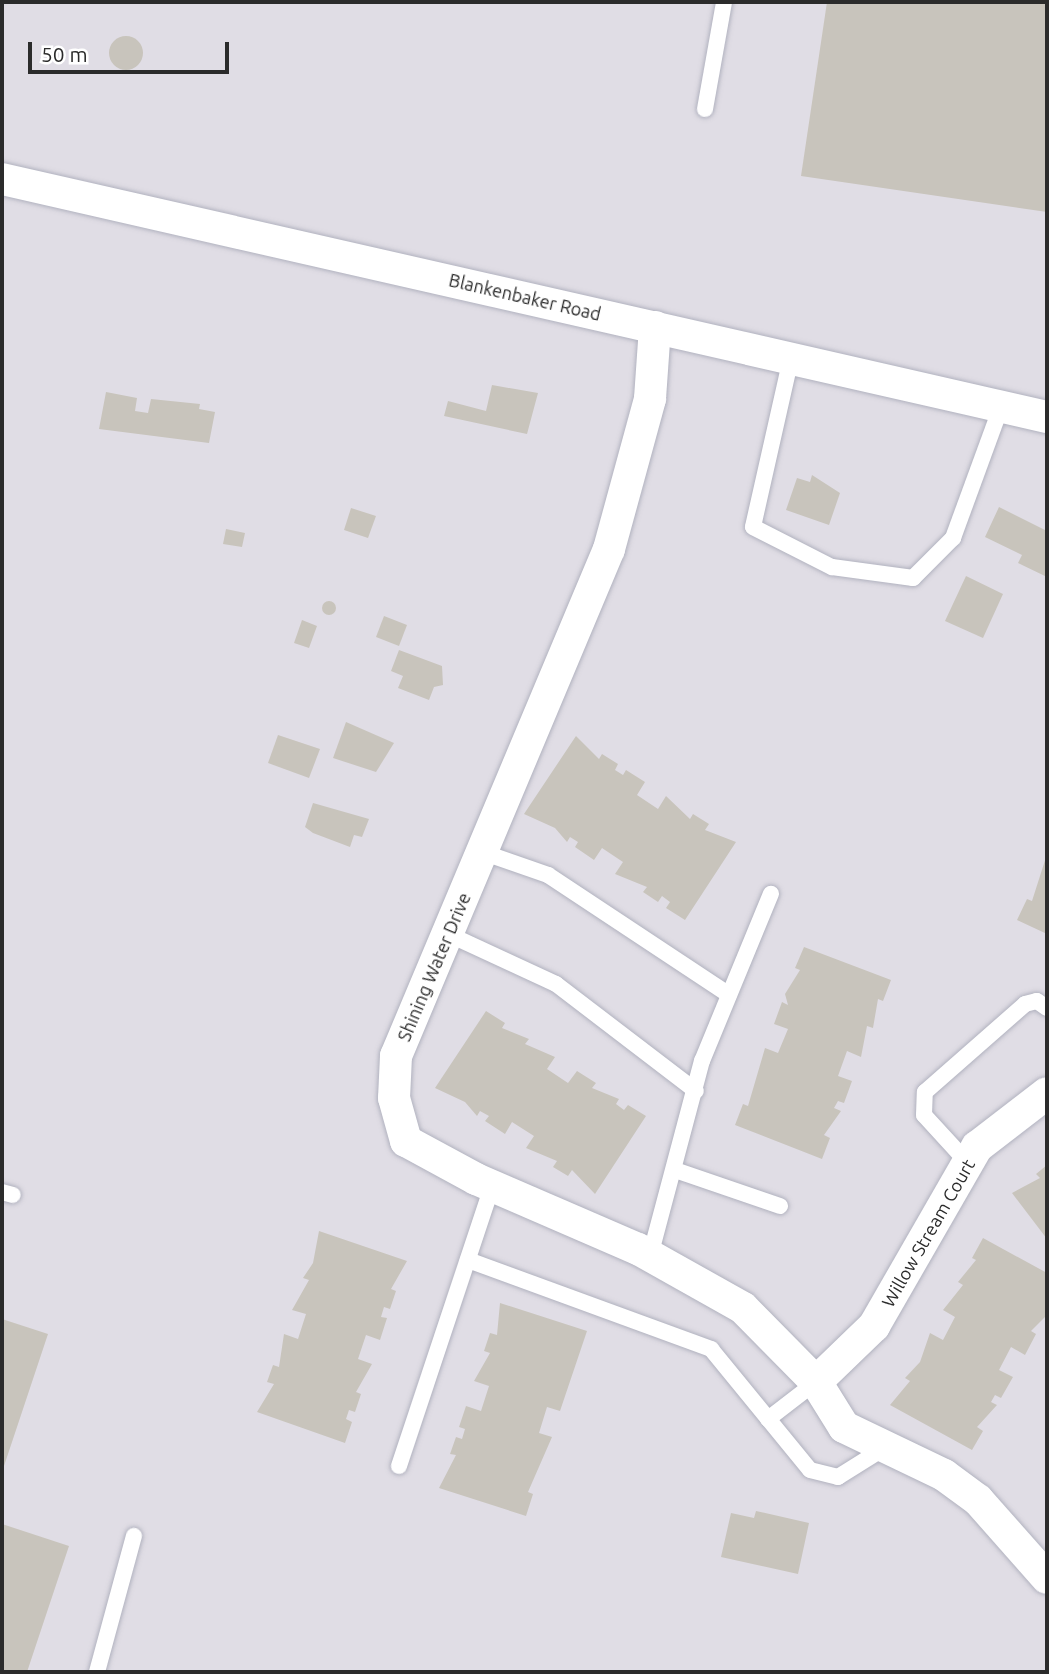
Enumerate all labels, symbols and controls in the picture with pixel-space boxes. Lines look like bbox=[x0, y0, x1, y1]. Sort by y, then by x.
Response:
scale bar bbox=[32, 28, 233, 72]
text: 50 m bbox=[41, 42, 88, 66]
street label: Blankenbaker Road bbox=[447, 269, 603, 325]
street label: Shining Water Drive bbox=[393, 889, 475, 1045]
street label: Willow Stream Court bbox=[877, 1155, 979, 1311]

